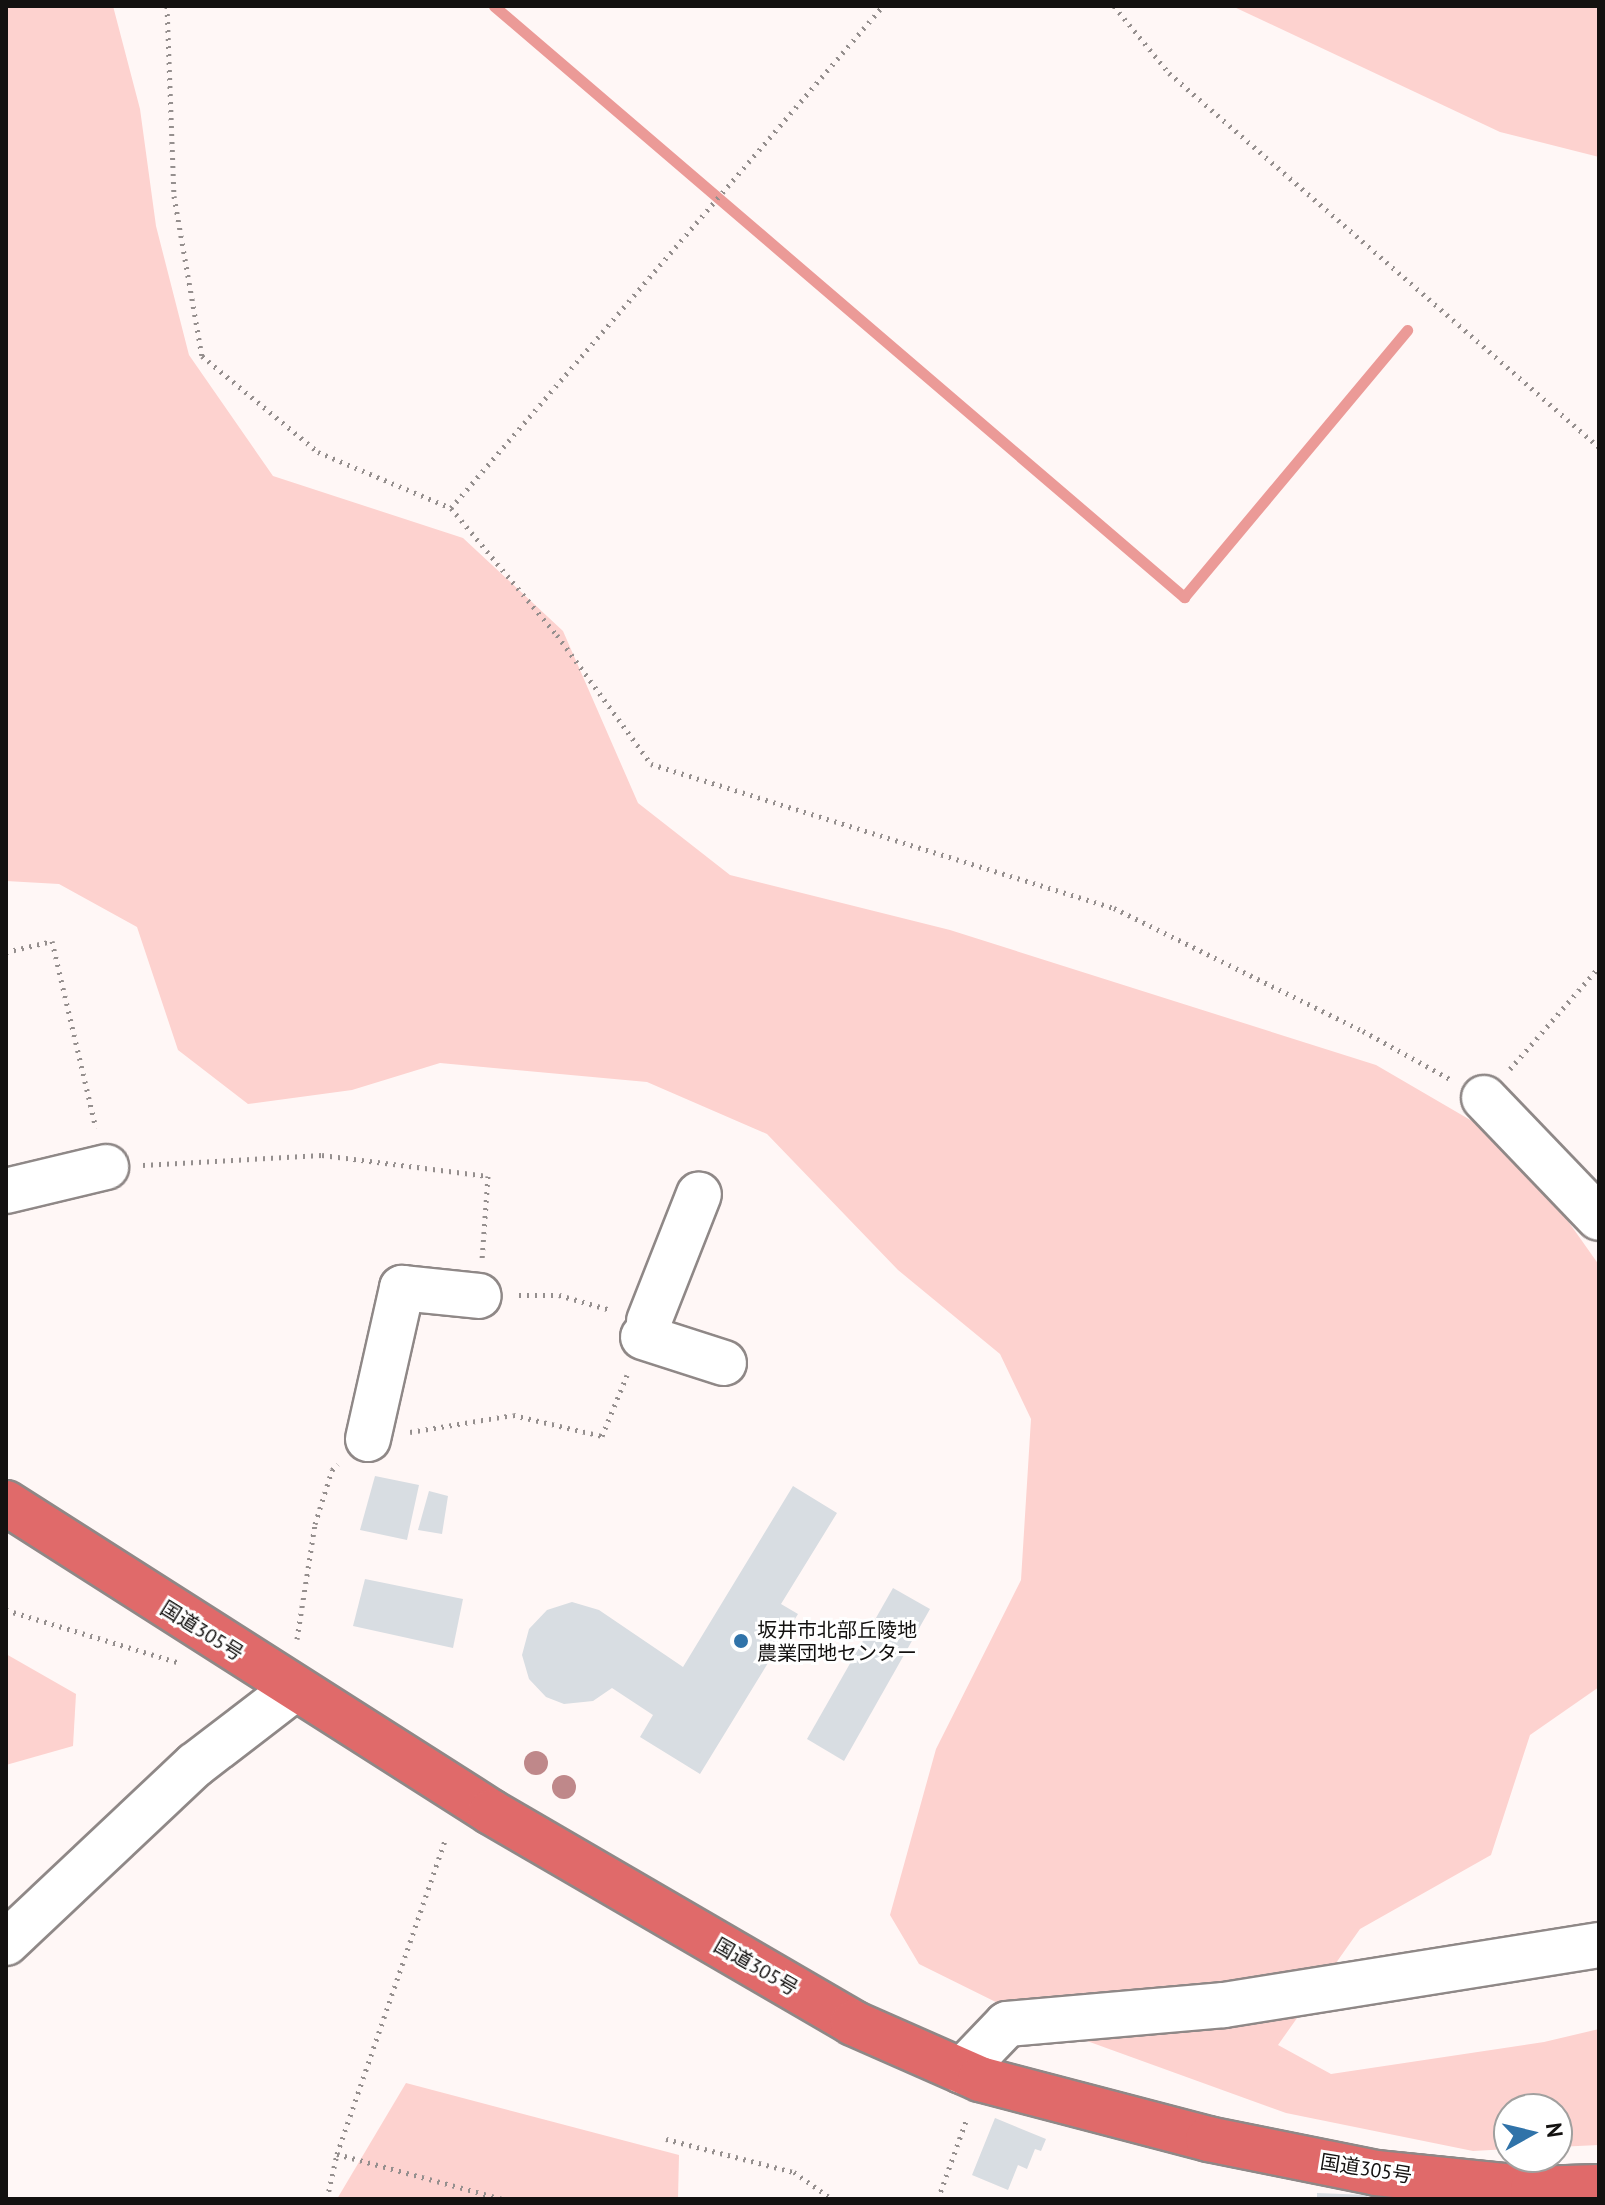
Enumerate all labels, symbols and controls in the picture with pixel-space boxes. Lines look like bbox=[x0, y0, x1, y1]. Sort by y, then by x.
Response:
street label: 国道305号 bbox=[156, 1596, 248, 1666]
place label: 坂井市北部丘陵地 農業団地センター bbox=[757, 1618, 917, 1665]
marker: 坂井市北部丘陵地 農業団地センター bbox=[732, 1632, 750, 1650]
street label: 国道305号 bbox=[710, 1933, 802, 2001]
north arrow bbox=[1493, 2093, 1573, 2173]
text: N bbox=[1540, 2121, 1570, 2139]
street label: 国道305号 bbox=[1318, 2150, 1414, 2188]

